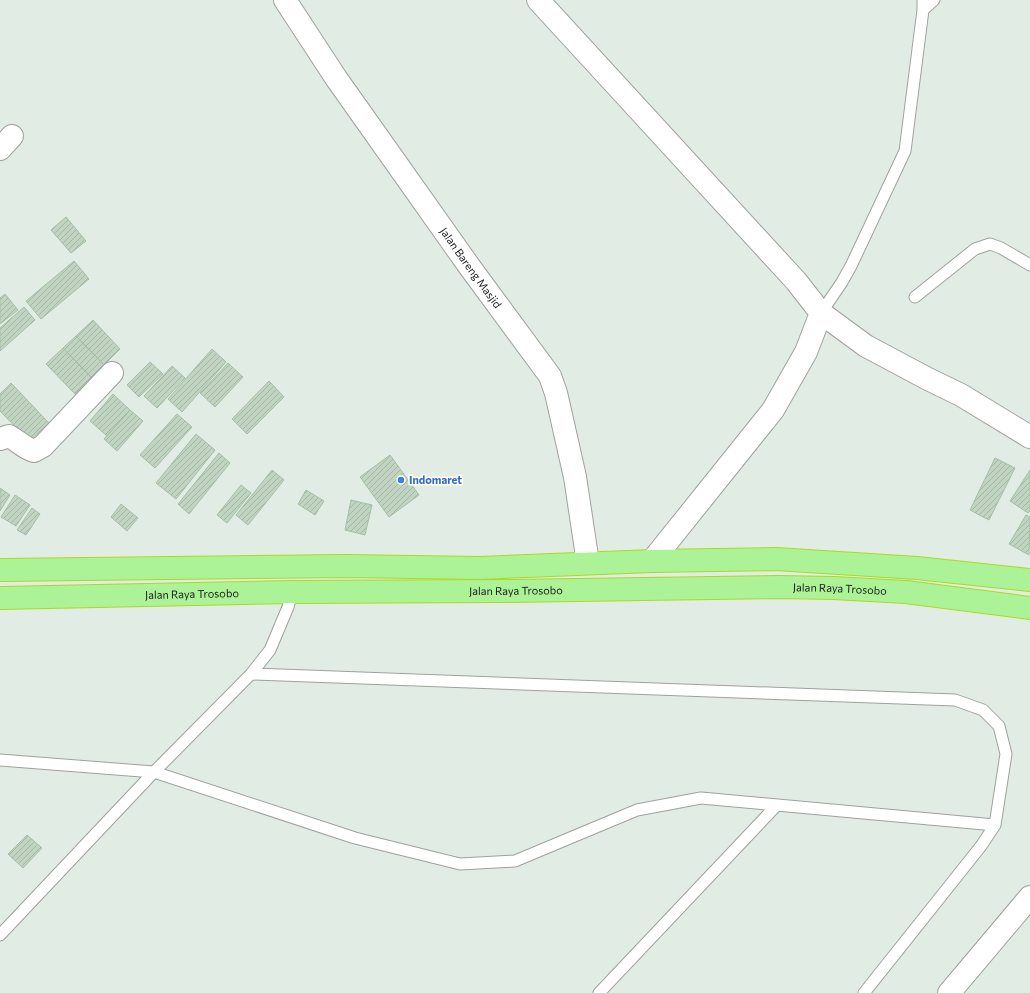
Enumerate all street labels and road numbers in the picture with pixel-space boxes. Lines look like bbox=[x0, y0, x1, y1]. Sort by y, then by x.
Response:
street label: Jalan Bareng Masjid bbox=[437, 225, 505, 310]
street label: Jalan Raya Trosobo bbox=[793, 580, 888, 597]
street label: Jalan Raya Trosobo bbox=[469, 583, 563, 598]
street label: Jalan Raya Trosobo bbox=[145, 586, 239, 602]

